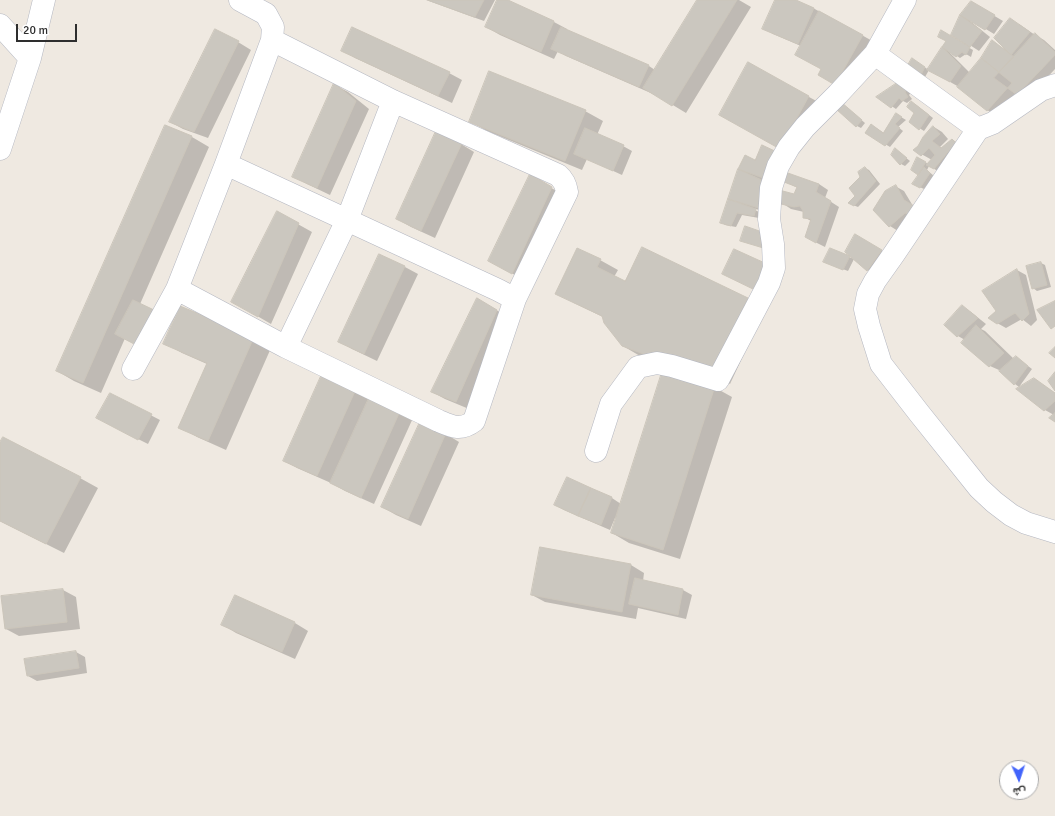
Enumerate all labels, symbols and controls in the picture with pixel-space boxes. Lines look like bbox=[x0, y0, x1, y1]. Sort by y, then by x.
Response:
scale bar bbox=[18, 16, 79, 42]
text: 20 m bbox=[23, 23, 48, 38]
north arrow bbox=[999, 760, 1039, 800]
text: ش bbox=[1013, 785, 1027, 798]

